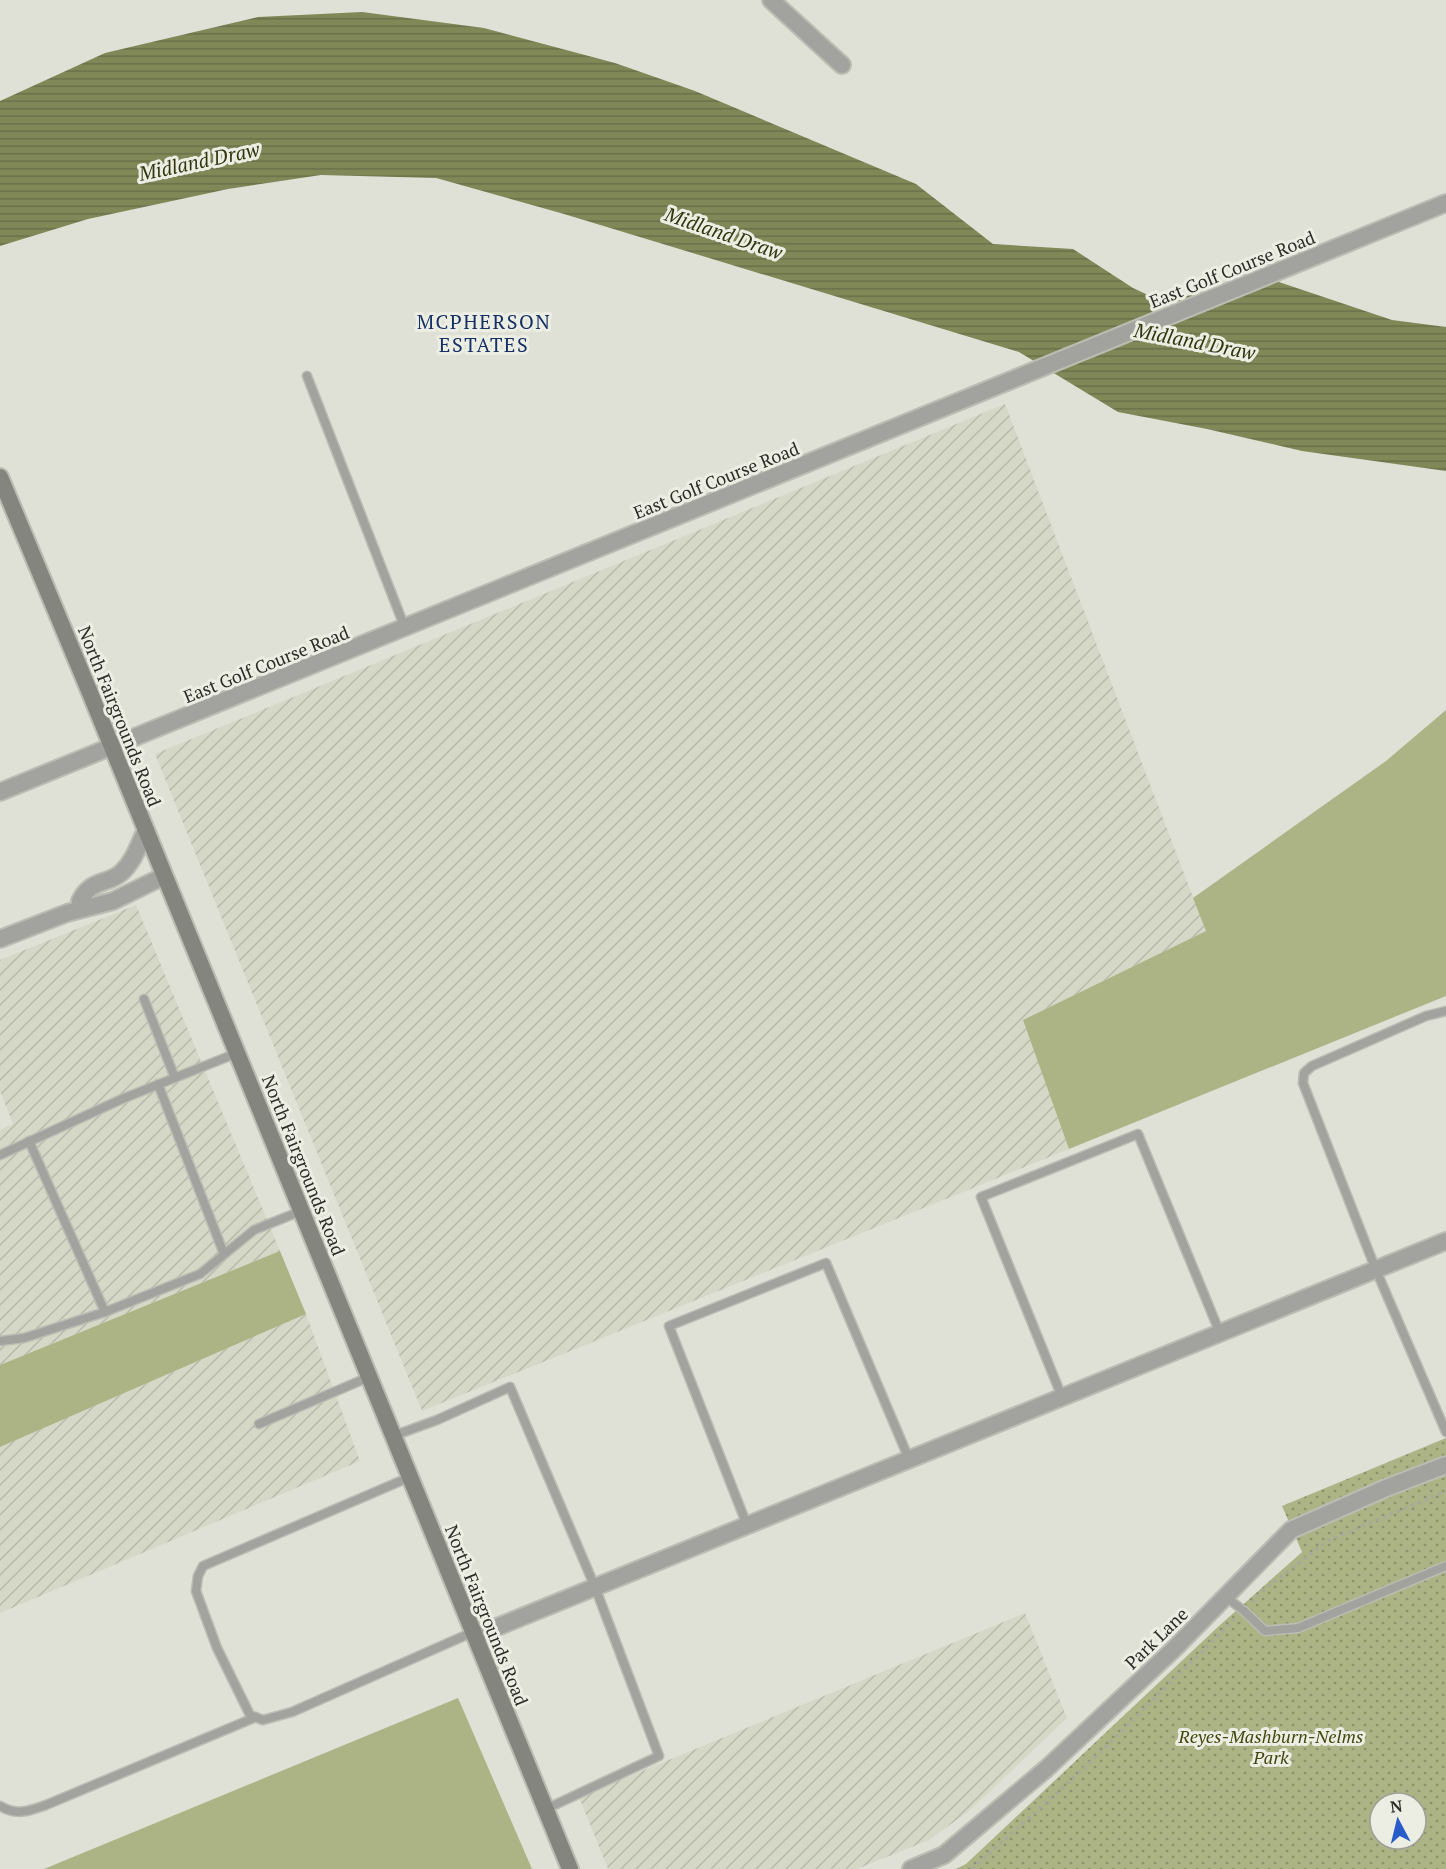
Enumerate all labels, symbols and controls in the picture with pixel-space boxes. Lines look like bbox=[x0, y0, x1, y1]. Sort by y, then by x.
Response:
water label: Midland Draw bbox=[135, 135, 262, 187]
water label: Midland Draw bbox=[661, 200, 787, 266]
street label: East Golf Course Road bbox=[1146, 225, 1318, 313]
district label: MCPHERSON ESTATES bbox=[417, 308, 551, 358]
water label: Midland Draw bbox=[1131, 316, 1258, 366]
street label: East Golf Course Road bbox=[630, 436, 802, 524]
street label: East Golf Course Road bbox=[180, 620, 352, 708]
street label: North Fairgrounds Road bbox=[73, 622, 167, 810]
street label: North Fairgrounds Road bbox=[257, 1071, 351, 1259]
street label: North Fairgrounds Road bbox=[440, 1521, 534, 1709]
street label: Park Lane bbox=[1119, 1602, 1193, 1674]
park label: Reyes-Mashburn-Nelms Park bbox=[1178, 1724, 1363, 1769]
north arrow bbox=[1368, 1791, 1428, 1851]
text: N bbox=[1389, 1794, 1404, 1818]

